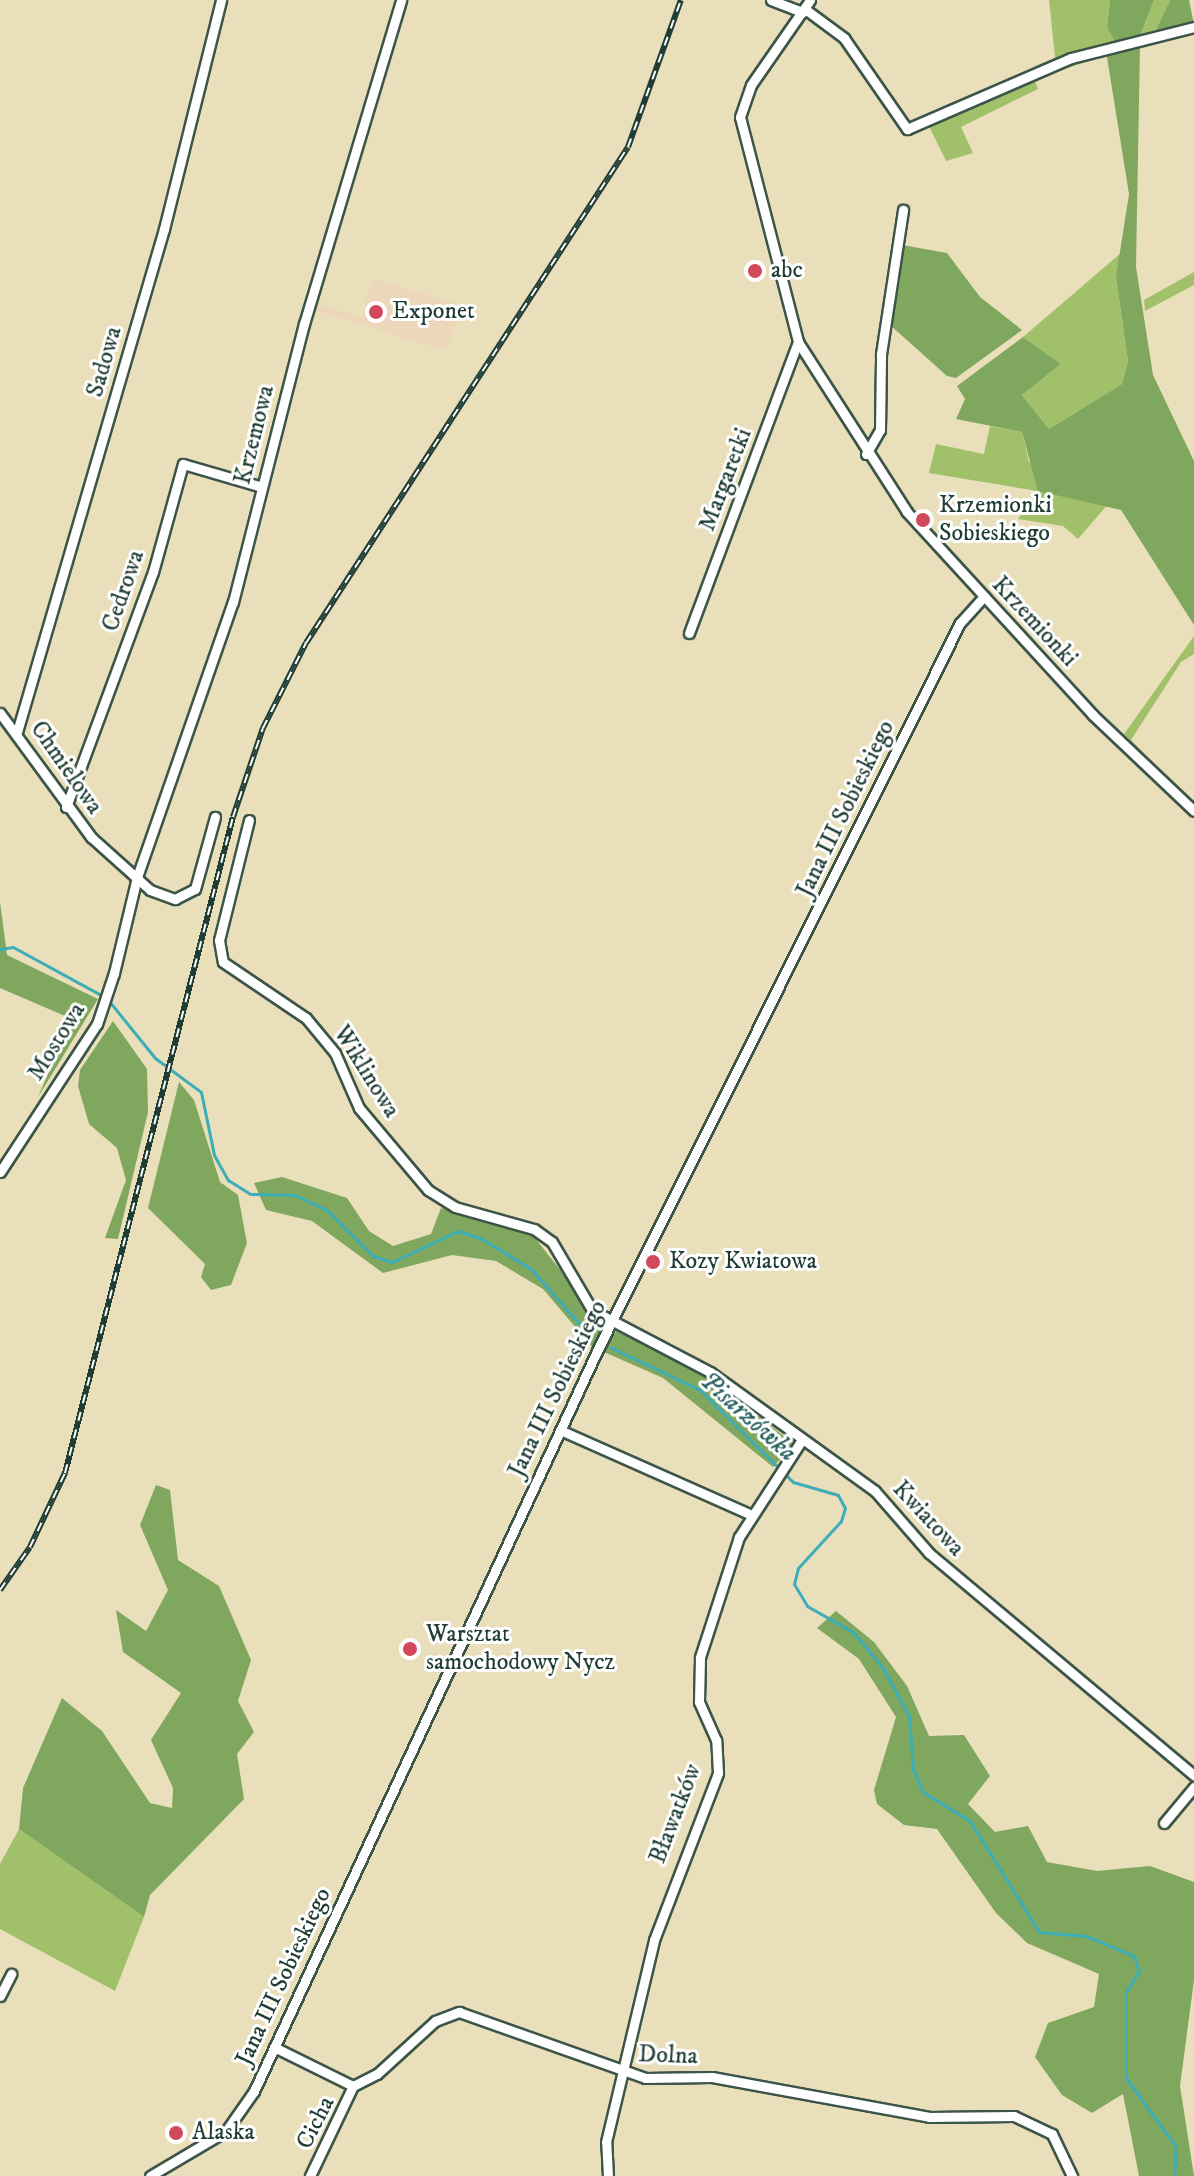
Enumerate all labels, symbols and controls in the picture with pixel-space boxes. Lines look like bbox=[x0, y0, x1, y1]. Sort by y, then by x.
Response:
place label: abc bbox=[771, 257, 803, 285]
marker: abc bbox=[746, 262, 764, 280]
place label: Exponet bbox=[392, 298, 475, 326]
marker: Exponet bbox=[367, 303, 385, 321]
street label: Sadowa bbox=[81, 323, 129, 401]
street label: Krzemowa bbox=[229, 382, 281, 488]
street label: Margaretki bbox=[693, 425, 759, 535]
place label: Krzemionki Sobieskiego bbox=[939, 492, 1052, 548]
marker: Krzemionki Sobieskiego bbox=[914, 511, 932, 529]
street label: Cedrowa bbox=[97, 547, 151, 635]
street label: Krzemionki bbox=[985, 571, 1083, 673]
street label: Chmielowa bbox=[24, 716, 108, 820]
street label: Jana III Sobieskiego bbox=[791, 716, 901, 902]
street label: Mostowa bbox=[22, 998, 92, 1086]
street label: Wiklinowa bbox=[326, 1021, 406, 1123]
place label: Kozy Kwiatowa bbox=[669, 1248, 817, 1276]
marker: Kozy Kwiatowa bbox=[644, 1253, 662, 1271]
street label: Jana III Sobieskiego bbox=[503, 1296, 613, 1482]
water label: Pisarzówka bbox=[693, 1365, 803, 1469]
street label: Kwiatowa bbox=[886, 1475, 970, 1563]
place label: Warsztat samochodowy Nycz bbox=[426, 1621, 615, 1677]
marker: Warsztat samochodowy Nycz bbox=[401, 1640, 419, 1658]
street label: Bławatków bbox=[644, 1760, 708, 1868]
street label: Jana III Sobieskiego bbox=[230, 1883, 338, 2071]
street label: Dolna bbox=[638, 2041, 698, 2071]
street label: Cicha bbox=[291, 2092, 341, 2154]
place label: Alaska bbox=[192, 2119, 255, 2147]
marker: Alaska bbox=[167, 2124, 185, 2142]

